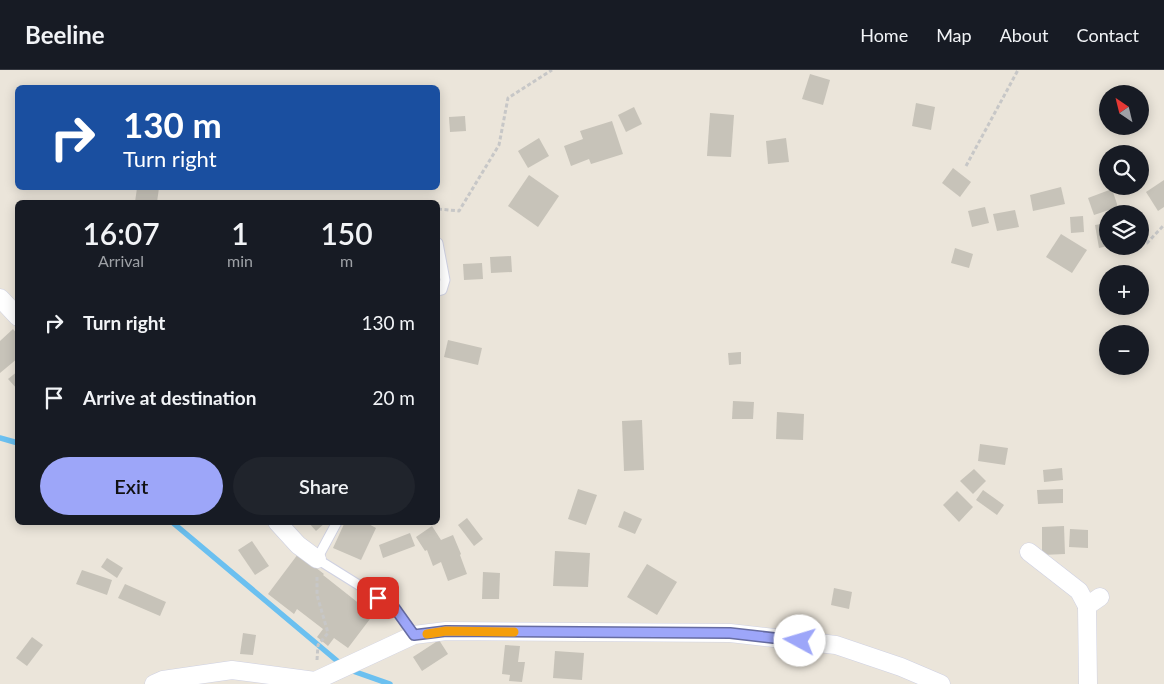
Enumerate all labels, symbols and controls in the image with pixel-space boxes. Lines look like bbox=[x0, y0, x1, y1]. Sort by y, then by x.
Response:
text: Beeline bbox=[25, 20, 105, 49]
text: Home bbox=[860, 24, 908, 46]
text: Map bbox=[936, 24, 972, 46]
text: About bbox=[1000, 24, 1049, 46]
text: Contact bbox=[1077, 24, 1139, 46]
north arrow bbox=[1099, 85, 1149, 135]
map controls bbox=[1099, 85, 1149, 375]
text: 130 m bbox=[123, 103, 222, 145]
icon: right bbox=[40, 105, 105, 170]
text: Turn right bbox=[123, 145, 217, 172]
button: search bbox=[1099, 145, 1149, 195]
button: layers bbox=[1099, 205, 1149, 255]
text: 16:07 bbox=[82, 215, 160, 251]
text: 1 bbox=[231, 215, 249, 251]
text: 150 bbox=[320, 215, 373, 251]
text: Arrival bbox=[98, 251, 144, 270]
text: min bbox=[227, 251, 253, 270]
text: m bbox=[340, 251, 353, 270]
button: + bbox=[1099, 265, 1149, 315]
icon: right bbox=[40, 309, 68, 337]
text: Turn right bbox=[83, 311, 165, 334]
text: 130 m bbox=[361, 311, 415, 334]
button: − bbox=[1099, 325, 1149, 375]
icon: arrive bbox=[40, 384, 68, 412]
text: Arrive at destination bbox=[83, 386, 256, 409]
text: 20 m bbox=[372, 386, 415, 409]
button: Exit bbox=[40, 457, 223, 515]
button: Share bbox=[233, 457, 415, 515]
pin bbox=[357, 577, 399, 619]
icon: arrive bbox=[364, 584, 392, 612]
position arrow bbox=[773, 614, 825, 666]

